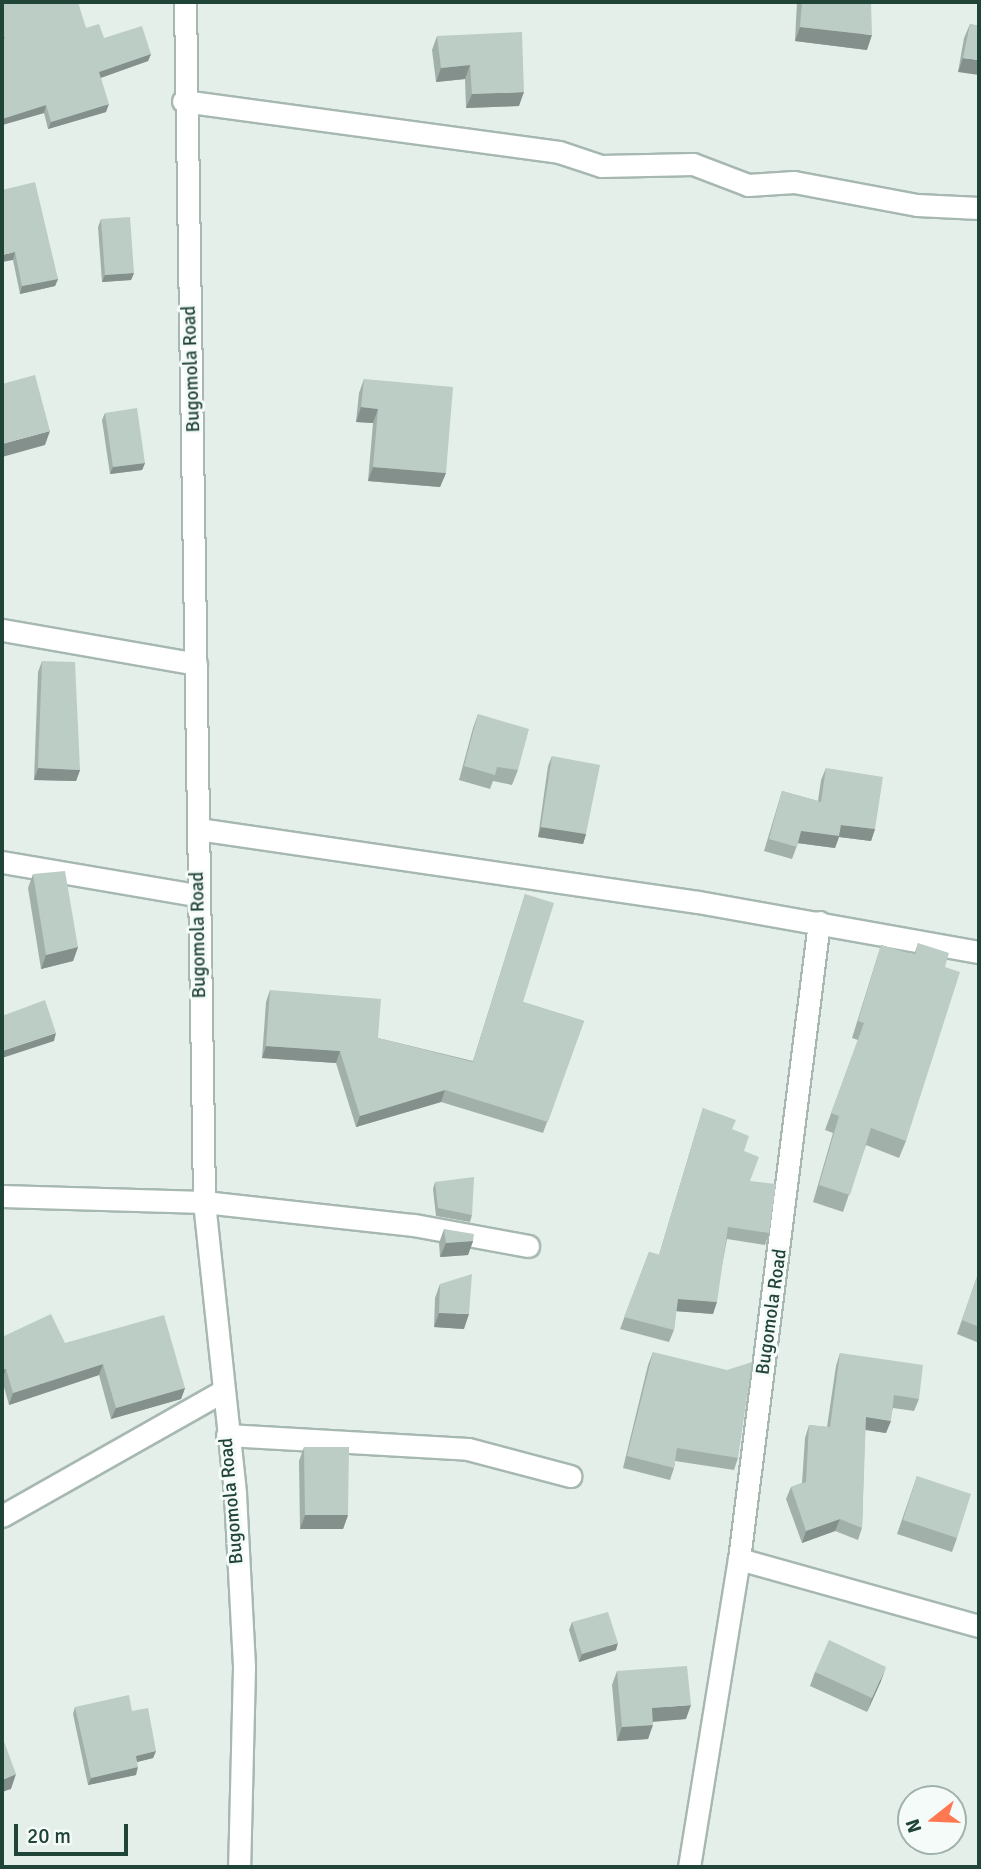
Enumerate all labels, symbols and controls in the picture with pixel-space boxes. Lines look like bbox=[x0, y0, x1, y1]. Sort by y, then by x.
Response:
street label: Bugomola Road bbox=[178, 305, 206, 433]
street label: Bugomola Road bbox=[186, 871, 212, 999]
street label: Bugomola Road bbox=[752, 1248, 792, 1376]
street label: Bugomola Road bbox=[215, 1437, 249, 1565]
north arrow bbox=[897, 1785, 967, 1855]
scale bar bbox=[18, 1810, 131, 1854]
text: N bbox=[900, 1816, 927, 1836]
text: 20 m bbox=[27, 1823, 71, 1849]

